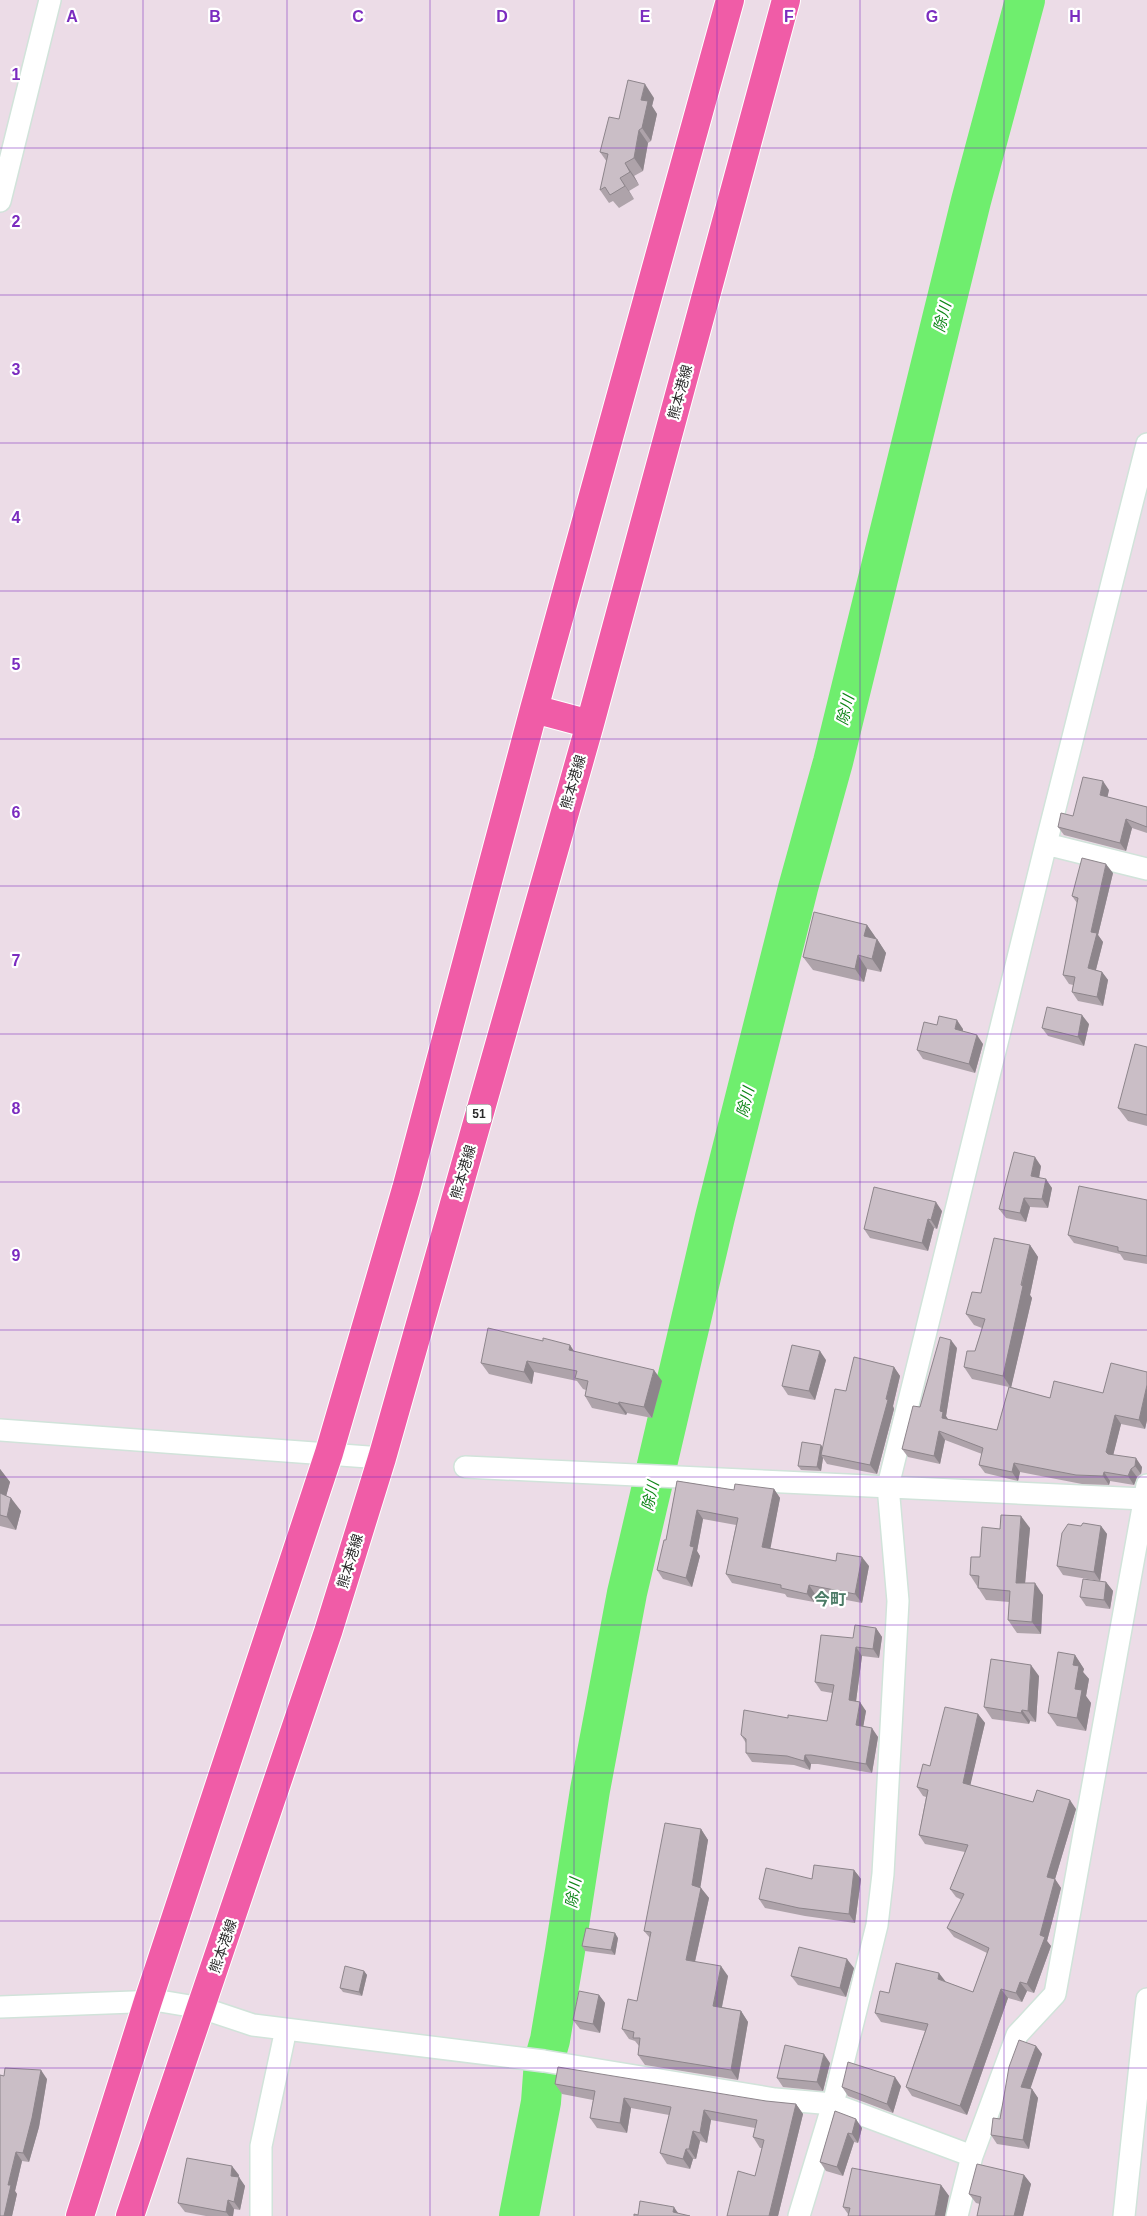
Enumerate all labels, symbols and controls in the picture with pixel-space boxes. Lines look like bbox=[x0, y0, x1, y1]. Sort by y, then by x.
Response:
text: A bbox=[66, 8, 78, 25]
text: B bbox=[209, 8, 221, 25]
text: C bbox=[352, 8, 364, 25]
text: D bbox=[496, 8, 508, 25]
text: E bbox=[640, 8, 651, 25]
text: F bbox=[784, 8, 794, 25]
text: G bbox=[926, 8, 938, 25]
text: H bbox=[1069, 8, 1081, 25]
text: 1 bbox=[12, 66, 21, 83]
text: 2 bbox=[12, 213, 21, 230]
water label: 除川 bbox=[930, 298, 954, 334]
text: 3 bbox=[12, 361, 21, 378]
street label: 熊本港線 bbox=[665, 363, 695, 421]
text: 4 bbox=[12, 509, 21, 526]
text: 5 bbox=[12, 656, 21, 673]
water label: 除川 bbox=[833, 691, 857, 727]
street label: 熊本港線 bbox=[558, 753, 588, 811]
text: 6 bbox=[12, 804, 21, 821]
text: 7 bbox=[12, 952, 21, 969]
water label: 除川 bbox=[733, 1083, 757, 1119]
text: 8 bbox=[12, 1100, 21, 1117]
road number: 51 bbox=[466, 1104, 492, 1124]
street label: 熊本港線 bbox=[448, 1143, 478, 1201]
text: 9 bbox=[12, 1247, 21, 1264]
water label: 除川 bbox=[638, 1478, 662, 1513]
street label: 熊本港線 bbox=[334, 1532, 366, 1590]
district label: 今町 bbox=[814, 1591, 846, 1608]
water label: 除川 bbox=[562, 1875, 584, 1909]
street label: 熊本港線 bbox=[206, 1917, 240, 1975]

